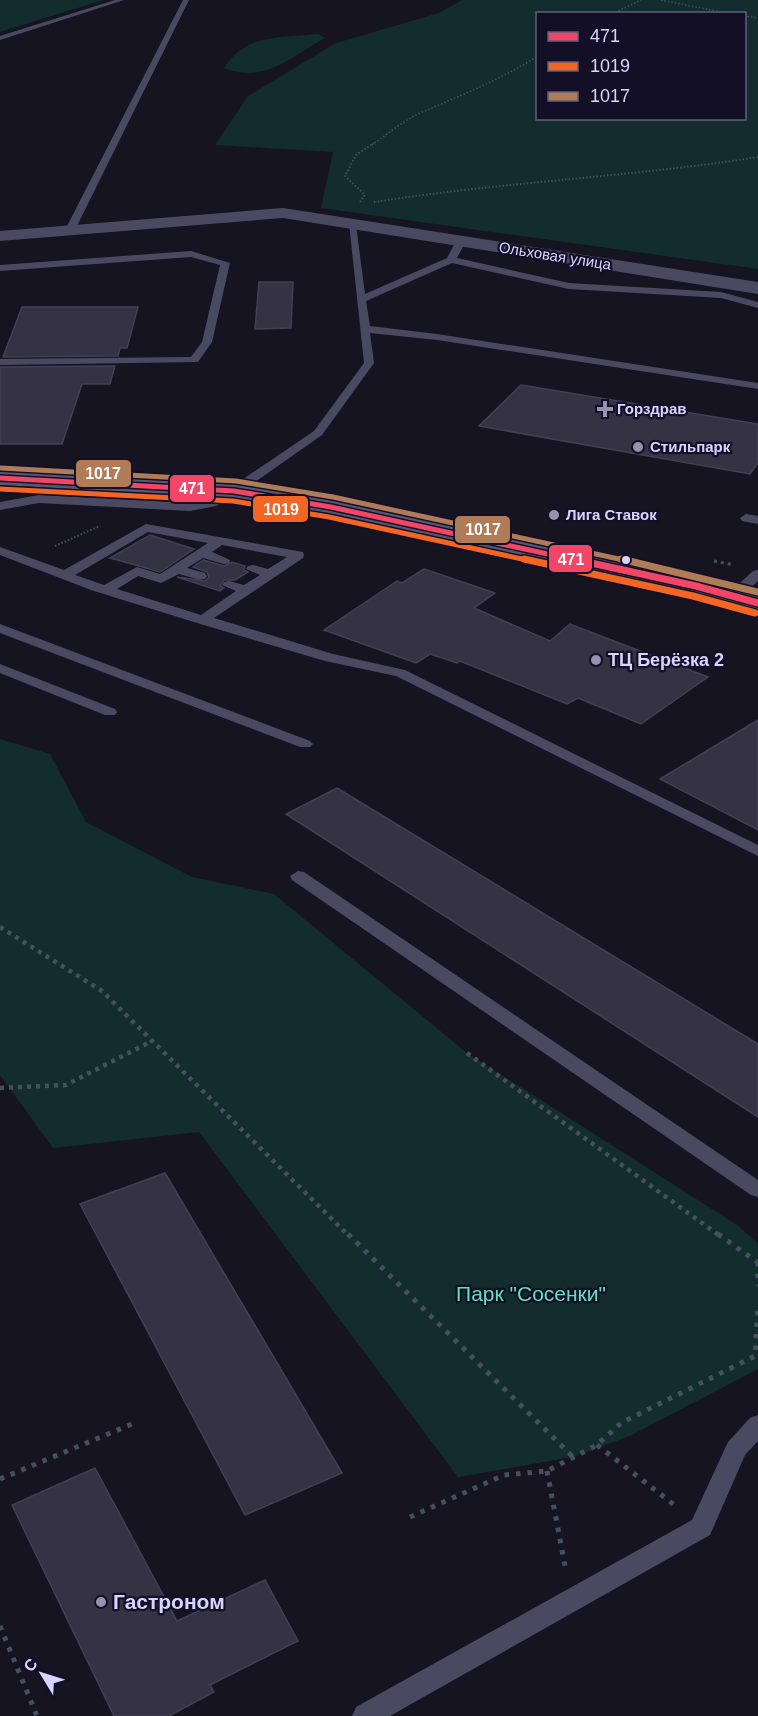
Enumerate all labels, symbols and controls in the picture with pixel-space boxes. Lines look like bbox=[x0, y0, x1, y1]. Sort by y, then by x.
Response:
legend bbox=[536, 12, 746, 120]
text: 471 bbox=[590, 26, 620, 46]
text: 1019 bbox=[590, 56, 630, 76]
text: 1017 bbox=[590, 86, 630, 106]
street label: Ольховая улица bbox=[498, 238, 613, 273]
place label: Горздрав bbox=[617, 400, 687, 417]
marker: Горздрав bbox=[598, 402, 612, 416]
place label: Стильпарк bbox=[650, 438, 731, 455]
marker: Стильпарк bbox=[631, 440, 645, 454]
line badge: 1017 bbox=[75, 459, 132, 488]
text: 1017 bbox=[85, 465, 121, 482]
line badge: 471 bbox=[169, 474, 215, 503]
text: 471 bbox=[179, 480, 205, 497]
line badge: 1019 bbox=[252, 495, 309, 523]
text: 1019 bbox=[263, 501, 299, 518]
place label: Лига Ставок bbox=[566, 506, 657, 523]
marker: Лига Ставок bbox=[547, 508, 561, 522]
line badge: 1017 bbox=[454, 515, 511, 544]
text: 1017 bbox=[465, 521, 501, 538]
line badge: 471 bbox=[548, 544, 593, 573]
text: 471 bbox=[558, 551, 584, 568]
unlabelled marker bbox=[620, 554, 632, 566]
place label: ТЦ Берёзка 2 bbox=[608, 650, 724, 670]
marker: ТЦ Берёзка 2 bbox=[589, 653, 603, 667]
park label: Парк "Сосенки" bbox=[456, 1282, 606, 1305]
place label: Гастроном bbox=[113, 1590, 225, 1613]
marker: Гастроном bbox=[94, 1595, 108, 1609]
north arrow bbox=[12, 1644, 72, 1704]
text: С bbox=[20, 1655, 41, 1675]

